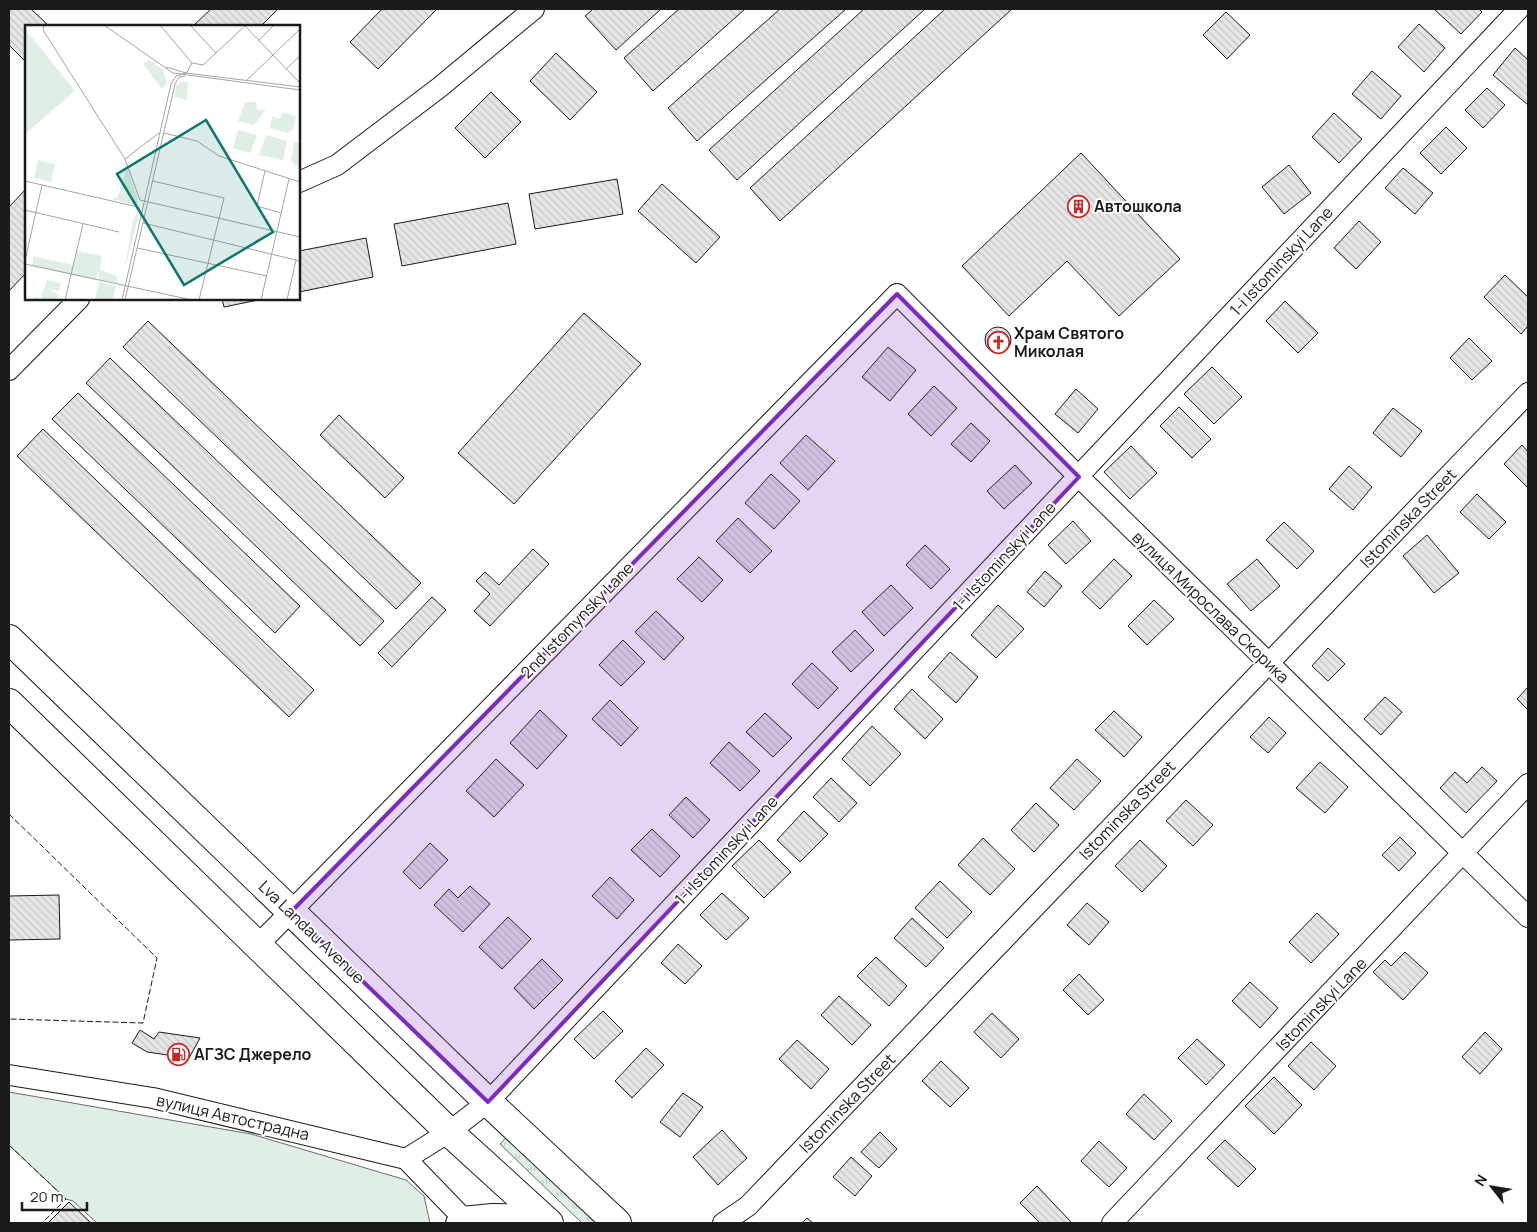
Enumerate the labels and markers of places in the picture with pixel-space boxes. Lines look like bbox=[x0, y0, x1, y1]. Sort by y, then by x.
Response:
building icon: Автошкола bbox=[1066, 194, 1090, 218]
place label: Автошкола bbox=[1094, 195, 1182, 217]
place label: Храм Святого Миколая bbox=[1014, 322, 1124, 362]
church icon: Храм Святого Миколая bbox=[986, 330, 1010, 354]
fuel station icon: АГЗС Джерело bbox=[166, 1042, 190, 1066]
place label: АГЗС Джерело bbox=[194, 1043, 312, 1065]

